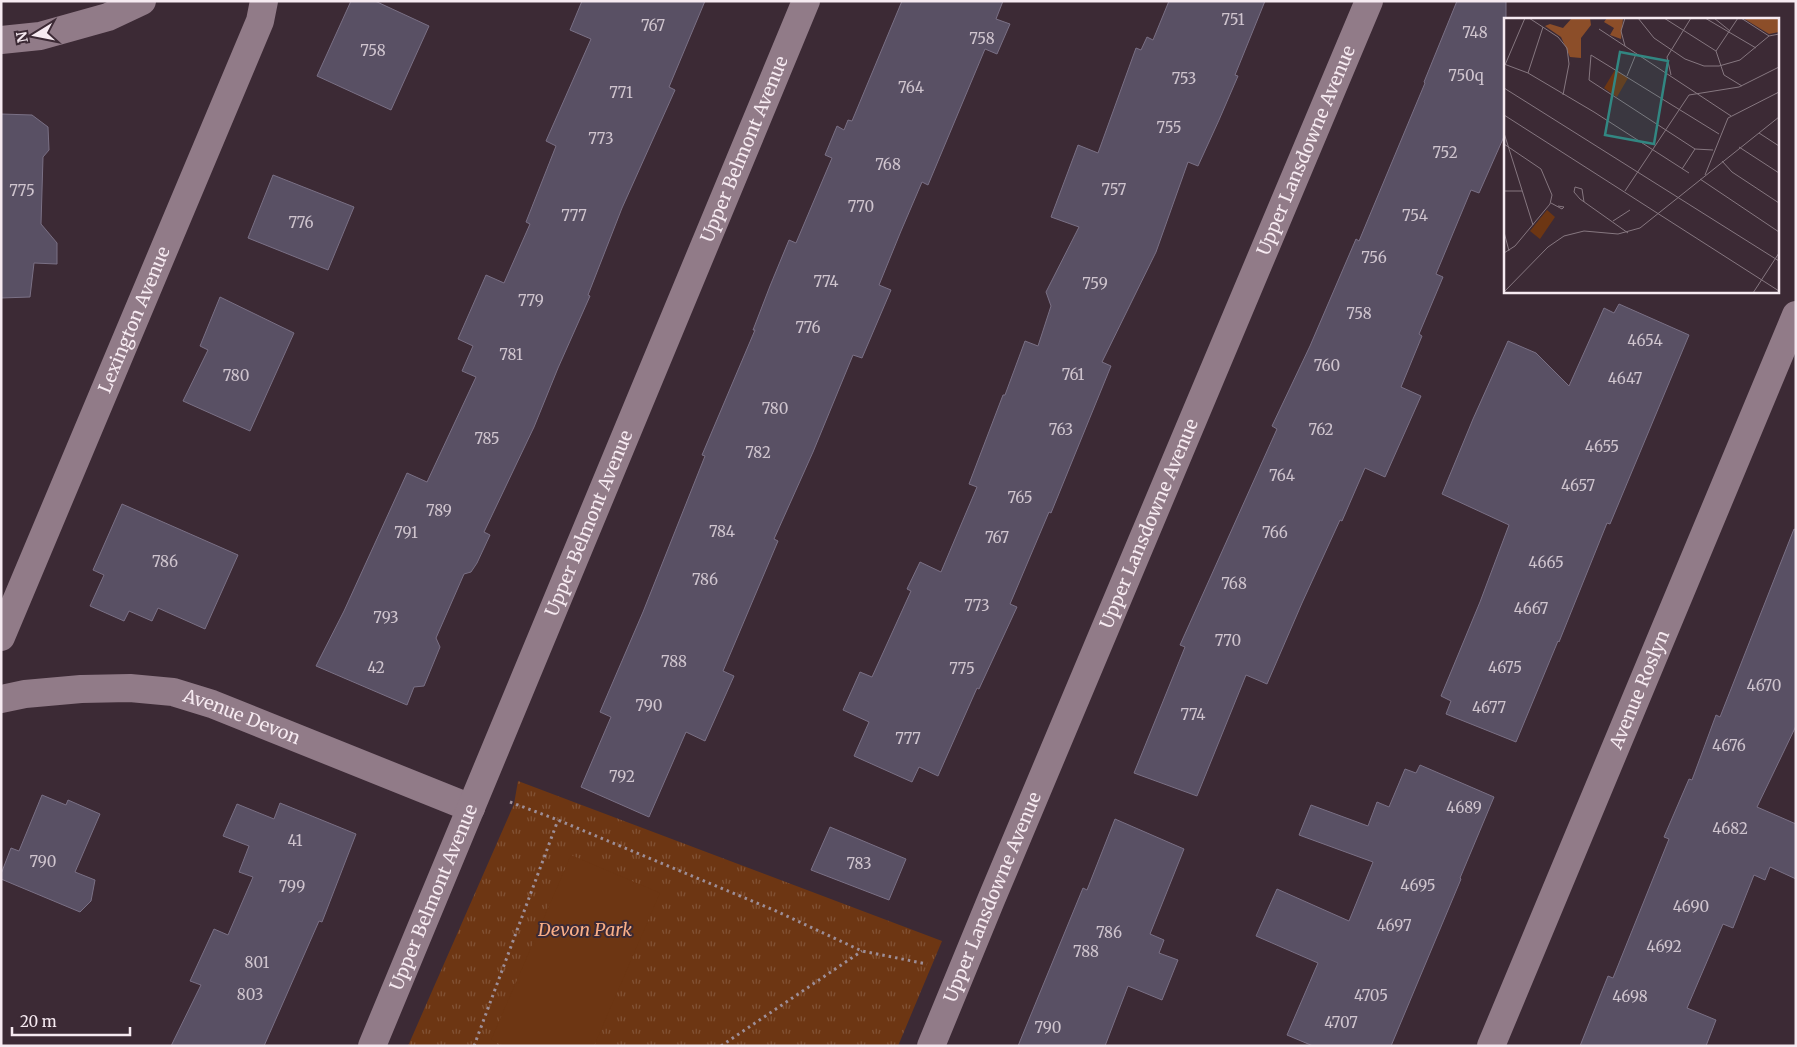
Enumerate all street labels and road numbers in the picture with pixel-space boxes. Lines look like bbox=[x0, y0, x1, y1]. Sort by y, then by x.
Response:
street label: Upper Lansdowne Avenue bbox=[1251, 42, 1360, 259]
street label: Upper Belmont Avenue bbox=[695, 53, 793, 246]
street label: Lexington Avenue bbox=[93, 243, 175, 396]
street label: Upper Lansdowne Avenue bbox=[1094, 415, 1203, 632]
street label: Upper Belmont Avenue bbox=[540, 427, 638, 620]
street label: Avenue Roslyn bbox=[1604, 627, 1674, 753]
street label: Avenue Devon bbox=[180, 684, 304, 749]
street label: Upper Lansdowne Avenue bbox=[938, 788, 1046, 1006]
street label: Upper Belmont Avenue bbox=[384, 801, 482, 994]

